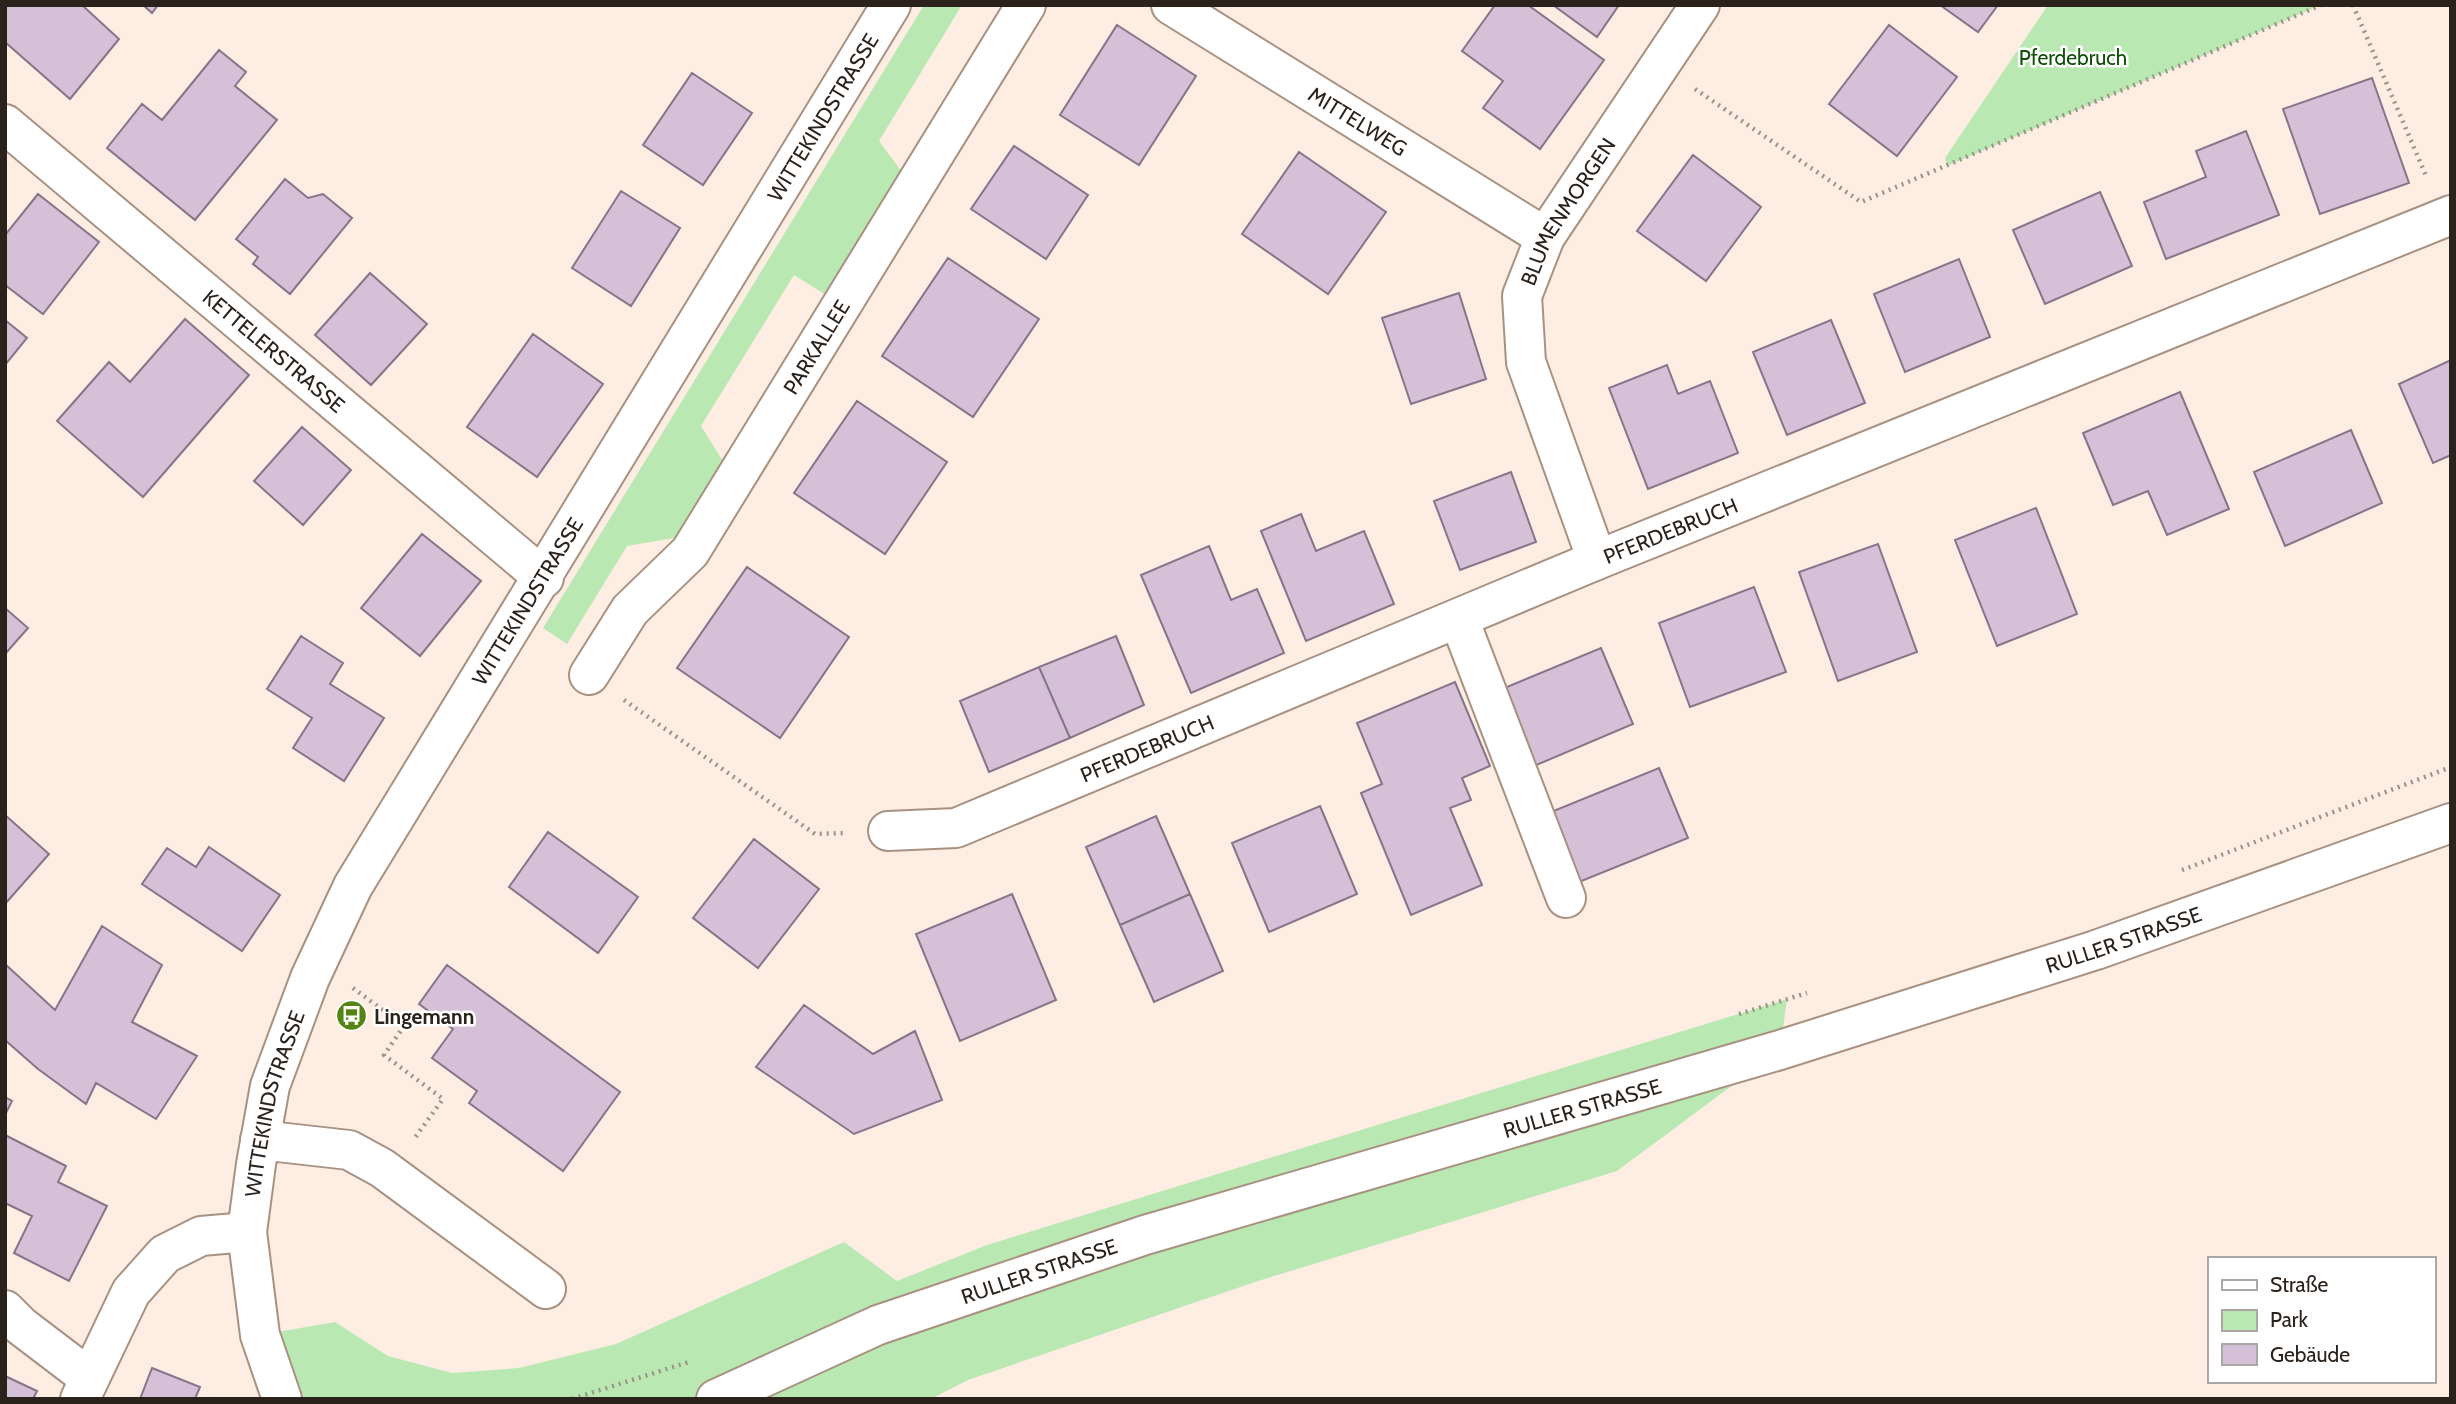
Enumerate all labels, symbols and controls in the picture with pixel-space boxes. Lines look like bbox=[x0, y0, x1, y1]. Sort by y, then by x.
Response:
street label: WITTEKINDSTRASSE bbox=[762, 29, 883, 205]
park label: Pferdebruch bbox=[2019, 45, 2127, 70]
street label: MITTELWEG bbox=[1304, 81, 1412, 161]
street label: BLUMENMORGEN bbox=[1515, 133, 1620, 289]
street label: KETTELERSTRASSE bbox=[198, 284, 350, 418]
street label: PARKALLEE bbox=[778, 295, 854, 399]
street label: PFERDEBRUCH bbox=[1600, 492, 1741, 569]
street label: WITTEKINDSTRASSE bbox=[466, 513, 588, 689]
street label: PFERDEBRUCH bbox=[1076, 709, 1217, 787]
street label: RULLER STRASSE bbox=[2042, 901, 2205, 978]
bus stop icon: Lingemann bbox=[334, 999, 368, 1033]
place label: Lingemann bbox=[374, 1004, 474, 1029]
street label: WITTEKINDSTRASSE bbox=[239, 1007, 309, 1198]
street label: RULLER STRASSE bbox=[1500, 1073, 1664, 1143]
street label: RULLER STRASSE bbox=[958, 1233, 1120, 1309]
legend bbox=[2208, 1257, 2435, 1383]
text: Straße bbox=[2270, 1272, 2329, 1297]
text: Park bbox=[2270, 1307, 2308, 1332]
text: Gebäude bbox=[2270, 1342, 2350, 1367]

